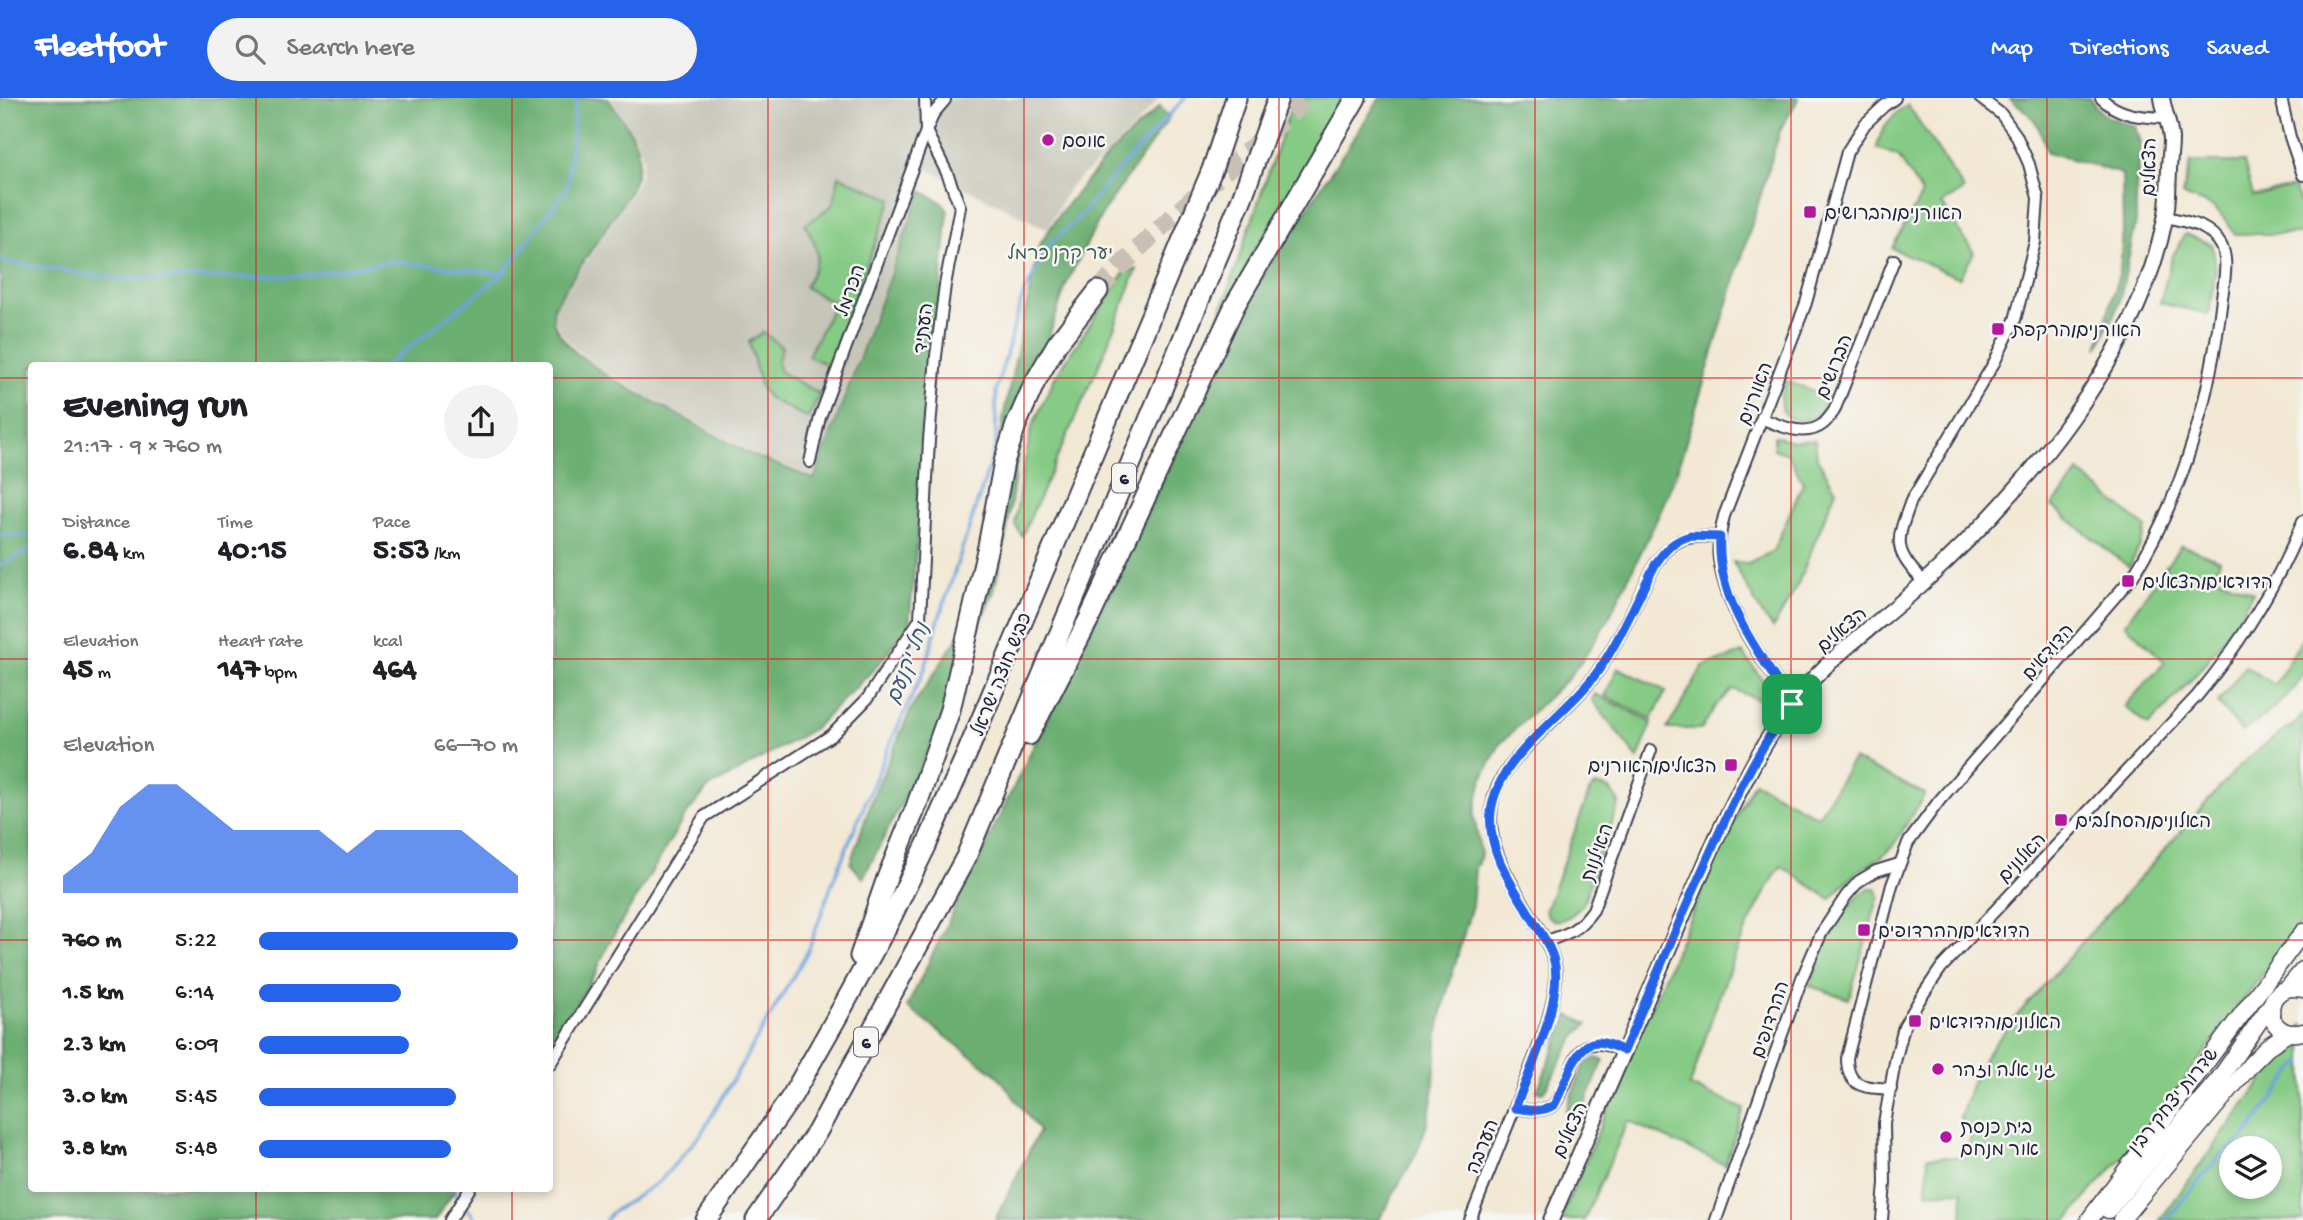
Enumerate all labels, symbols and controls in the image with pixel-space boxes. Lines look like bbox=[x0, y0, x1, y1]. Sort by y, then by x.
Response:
search box bbox=[207, 18, 697, 81]
text: Fleetfoot bbox=[35, 30, 165, 68]
icon: search bbox=[231, 30, 269, 68]
text: Search here bbox=[287, 34, 415, 65]
text: Map bbox=[1991, 35, 2033, 64]
text: Directions bbox=[2071, 35, 2169, 64]
text: Saved bbox=[2207, 35, 2268, 64]
marker: אוסם bbox=[1040, 132, 1056, 148]
place label: אוסם bbox=[1062, 132, 1106, 155]
street label: הצאלים bbox=[2138, 137, 2164, 197]
marker: האורנים/הברושים bbox=[1802, 204, 1818, 220]
place label: האורנים/הברושים bbox=[1824, 204, 1963, 227]
park label: יער קרן כרמל bbox=[1007, 243, 1113, 267]
street label: הכרמל bbox=[831, 262, 872, 320]
street label: העתיד bbox=[911, 302, 940, 355]
marker: האורנים/הרקפת bbox=[1990, 321, 2006, 337]
place label: האורנים/הרקפת bbox=[2011, 321, 2142, 344]
street label: הברושים bbox=[1813, 331, 1860, 403]
street label: האורנים bbox=[1735, 359, 1780, 429]
button: share bbox=[444, 385, 518, 459]
text: Evening run bbox=[63, 386, 247, 430]
text: 21:17 · 9 × 760 m bbox=[63, 434, 222, 461]
road number: 6 bbox=[1112, 464, 1136, 492]
text: Distance bbox=[63, 512, 130, 535]
text: Time bbox=[218, 512, 253, 535]
text: Pace bbox=[373, 512, 410, 535]
text: 6.84 bbox=[63, 535, 118, 570]
text: 40:15 bbox=[218, 535, 287, 570]
text: 5:53 bbox=[373, 535, 430, 570]
text: km bbox=[118, 543, 145, 566]
text: /km bbox=[430, 543, 461, 566]
place label: הדודאים/הצאלים bbox=[2142, 572, 2273, 596]
marker: הדודאים/הצאלים bbox=[2120, 573, 2136, 589]
street label: הצאלים bbox=[1813, 603, 1873, 660]
street label: כביש חוצה ישראל bbox=[967, 610, 1039, 741]
water label: נחל יקנעם bbox=[881, 618, 938, 708]
street label: הדודאים bbox=[2019, 620, 2080, 686]
text: Elevation bbox=[63, 631, 139, 654]
text: Heart rate bbox=[218, 631, 303, 654]
text: kcal bbox=[373, 631, 403, 654]
text: 45 bbox=[63, 654, 93, 689]
text: 147 bbox=[218, 654, 260, 689]
text: 464 bbox=[373, 654, 417, 689]
text: m bbox=[93, 662, 111, 685]
text: bpm bbox=[260, 662, 297, 685]
pin bbox=[1762, 674, 1822, 734]
icon: arrive bbox=[1773, 685, 1811, 723]
text: Elevation bbox=[63, 733, 154, 760]
text: 66–70 m bbox=[434, 733, 518, 760]
place label: הצאלים/האורנים bbox=[1587, 756, 1717, 780]
marker: הצאלים/האורנים bbox=[1723, 757, 1739, 773]
place label: האלונים/הסחלבים bbox=[2075, 811, 2211, 835]
marker: האלונים/הסחלבים bbox=[2053, 812, 2069, 828]
street label: האילנות bbox=[1577, 820, 1621, 886]
street label: האלונים bbox=[1994, 829, 2053, 889]
marker: הדודאים/ההרדופים bbox=[1856, 922, 1872, 938]
place label: הדודאים/ההרדופים bbox=[1878, 922, 2030, 945]
text: 760 m bbox=[63, 928, 121, 955]
text: 5:22 bbox=[175, 928, 217, 955]
street label: ההרדופים bbox=[1748, 978, 1796, 1062]
text: 1.5 km bbox=[63, 980, 124, 1007]
text: 6:14 bbox=[175, 980, 214, 1007]
place label: האלונים/הדודאים bbox=[1929, 1012, 2061, 1036]
marker: האלונים/הדודאים bbox=[1907, 1013, 1923, 1029]
road number: 6 bbox=[854, 1028, 878, 1057]
text: 2.3 km bbox=[63, 1032, 125, 1059]
text: 6:09 bbox=[175, 1032, 218, 1059]
street label: שדרות יצחק רבין bbox=[2125, 1044, 2225, 1160]
place label: גני אלה וזהר bbox=[1952, 1060, 2056, 1084]
marker: גני אלה וזהר bbox=[1930, 1061, 1946, 1077]
text: 3.0 km bbox=[63, 1084, 127, 1111]
text: 5:45 bbox=[175, 1084, 217, 1111]
street label: הצאלים bbox=[1549, 1098, 1595, 1162]
street label: הערבה bbox=[1463, 1117, 1506, 1178]
place label: בית כנסת אור מנחם bbox=[1960, 1118, 2039, 1163]
marker: בית כנסת אור מנחם bbox=[1938, 1129, 1954, 1145]
text: 3.8 km bbox=[63, 1136, 127, 1163]
text: 5:48 bbox=[175, 1136, 218, 1163]
map controls bbox=[2219, 1136, 2282, 1199]
button: layers bbox=[2219, 1136, 2282, 1199]

